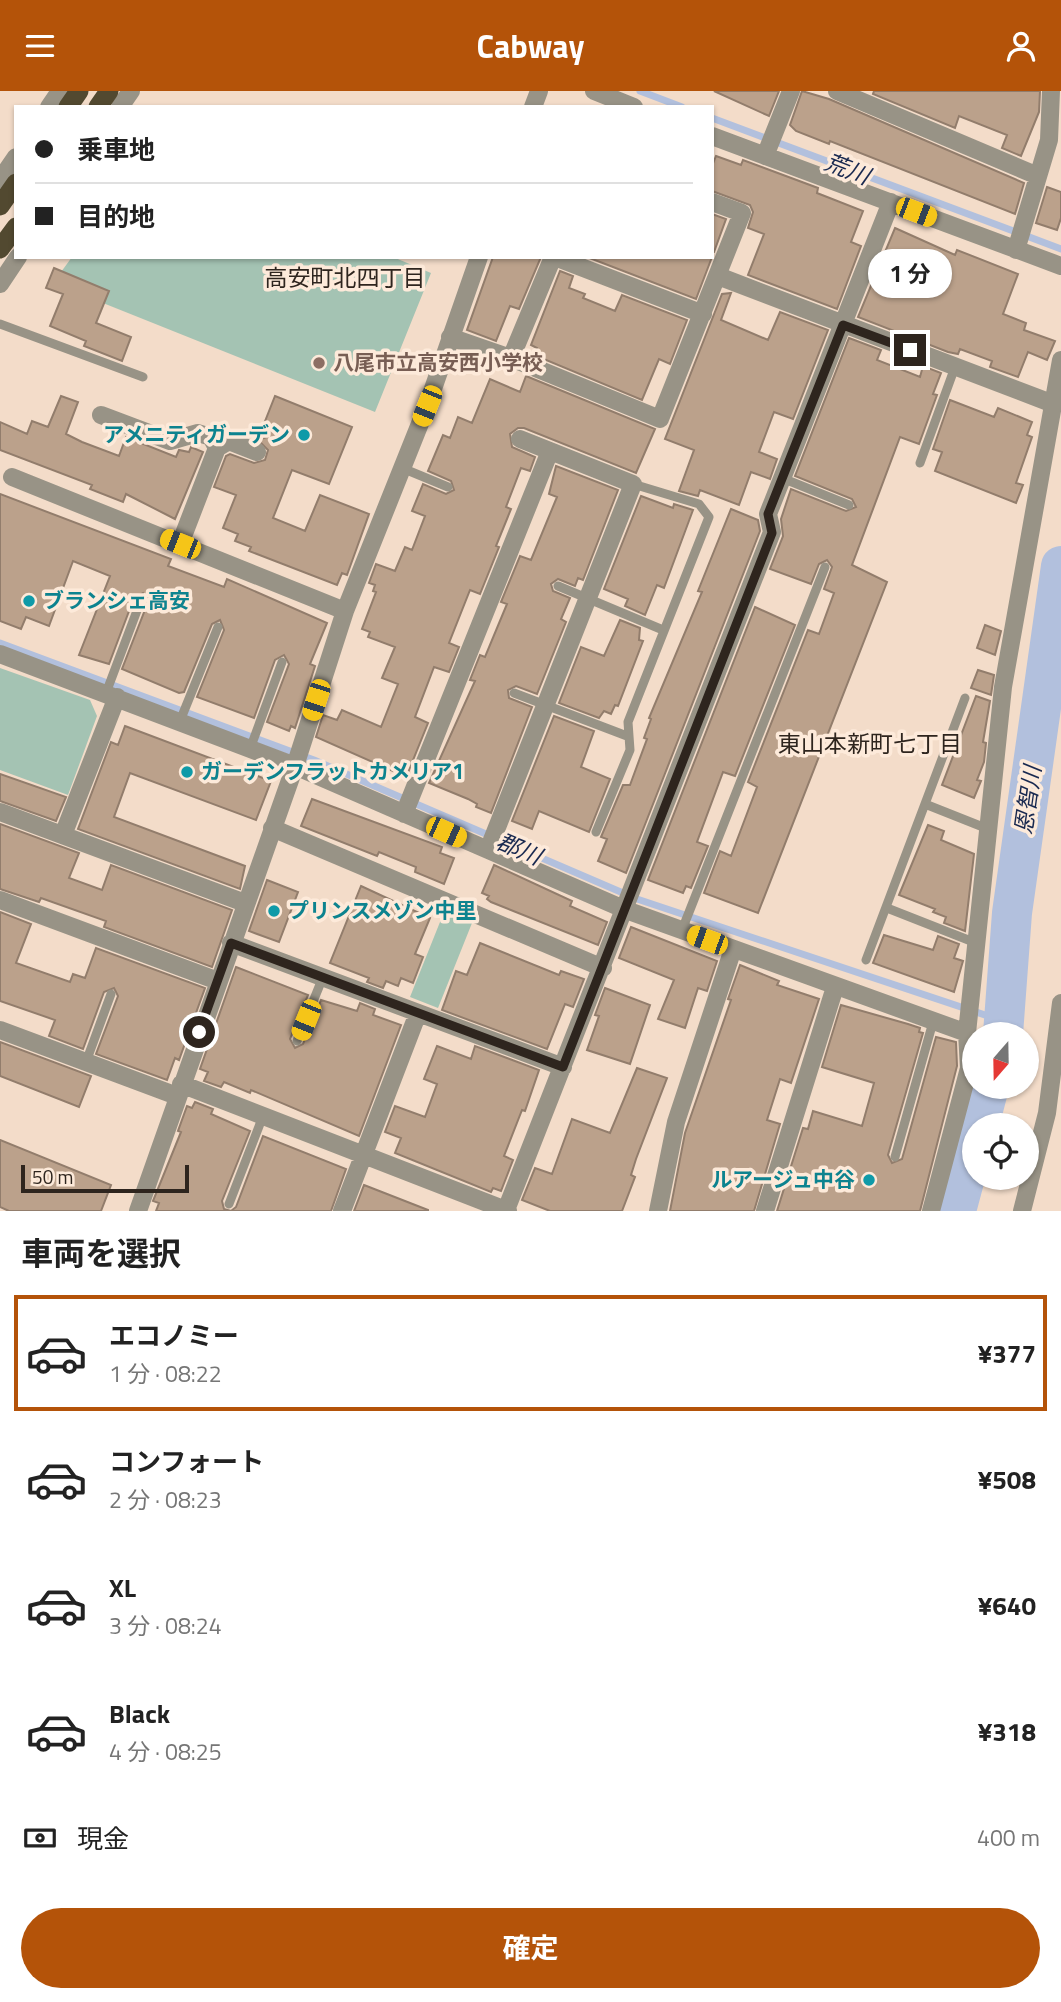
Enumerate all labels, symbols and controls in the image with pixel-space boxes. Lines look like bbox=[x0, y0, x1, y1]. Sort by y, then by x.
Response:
text: Cabway bbox=[477, 22, 584, 70]
icon: menu bbox=[21, 27, 59, 65]
icon: person bbox=[1002, 27, 1040, 65]
text: 乗車地 bbox=[77, 130, 155, 169]
water label: 荒川 bbox=[819, 144, 878, 194]
car bbox=[893, 195, 940, 229]
text: 目的地 bbox=[77, 197, 155, 236]
callout: 1 分 bbox=[868, 249, 952, 297]
text: 1 分 bbox=[890, 256, 930, 291]
district label: 高安町北四丁目 bbox=[265, 260, 426, 295]
route end bbox=[894, 334, 926, 366]
place label: 八尾市立高安西小学校 bbox=[333, 346, 543, 378]
marker: 八尾市立高安西小学校 bbox=[311, 355, 327, 371]
car bbox=[410, 383, 445, 429]
place label: アメニティガーデン bbox=[103, 418, 290, 450]
marker: アメニティガーデン bbox=[296, 427, 312, 443]
car bbox=[157, 526, 204, 562]
place label: ブランシェ高安 bbox=[43, 584, 190, 616]
marker: ブランシェ高安 bbox=[21, 593, 37, 609]
car bbox=[300, 677, 333, 723]
district label: 東山本新町七丁目 bbox=[778, 726, 962, 761]
place label: ガーデンフラットカメリア1 bbox=[201, 755, 464, 787]
water label: 恩智川 bbox=[1005, 760, 1050, 837]
marker: ガーデンフラットカメリア1 bbox=[179, 764, 195, 780]
car bbox=[423, 814, 470, 850]
water label: 郡川 bbox=[491, 823, 550, 875]
place label: プリンスメゾン中里 bbox=[288, 894, 477, 926]
marker: プリンスメゾン中里 bbox=[266, 903, 282, 919]
car bbox=[684, 923, 731, 957]
car bbox=[289, 997, 324, 1043]
route start bbox=[183, 1016, 215, 1048]
north arrow bbox=[962, 1022, 1040, 1099]
map controls bbox=[962, 1022, 1039, 1190]
button: locate bbox=[962, 1113, 1039, 1190]
scale bar bbox=[21, 1162, 189, 1194]
text: 50 m bbox=[32, 1162, 73, 1191]
place label: ルアージュ中谷 bbox=[711, 1163, 855, 1195]
marker: ルアージュ中谷 bbox=[861, 1172, 877, 1188]
text: 車両を選択 bbox=[21, 1229, 181, 1277]
text: エコノミー bbox=[109, 1316, 239, 1355]
icon: car bbox=[25, 1322, 88, 1385]
text: ¥377 bbox=[978, 1334, 1036, 1373]
text: 1 分 · 08:22 bbox=[109, 1356, 222, 1391]
text: コンフォート bbox=[109, 1442, 264, 1481]
icon: car bbox=[25, 1448, 88, 1511]
text: ¥508 bbox=[978, 1460, 1036, 1499]
text: 2 分 · 08:23 bbox=[109, 1482, 222, 1517]
text: XL bbox=[109, 1568, 136, 1607]
icon: car bbox=[25, 1574, 88, 1637]
text: ¥640 bbox=[978, 1586, 1036, 1625]
text: 3 分 · 08:24 bbox=[109, 1608, 222, 1643]
text: Black bbox=[109, 1694, 170, 1733]
icon: car bbox=[25, 1700, 88, 1763]
text: ¥318 bbox=[978, 1712, 1036, 1751]
text: 4 分 · 08:25 bbox=[109, 1734, 222, 1769]
icon: cash bbox=[21, 1819, 59, 1857]
text: 現金 bbox=[77, 1819, 129, 1858]
text: 400 m bbox=[977, 1820, 1040, 1855]
button: 確定 bbox=[21, 1908, 1040, 1988]

